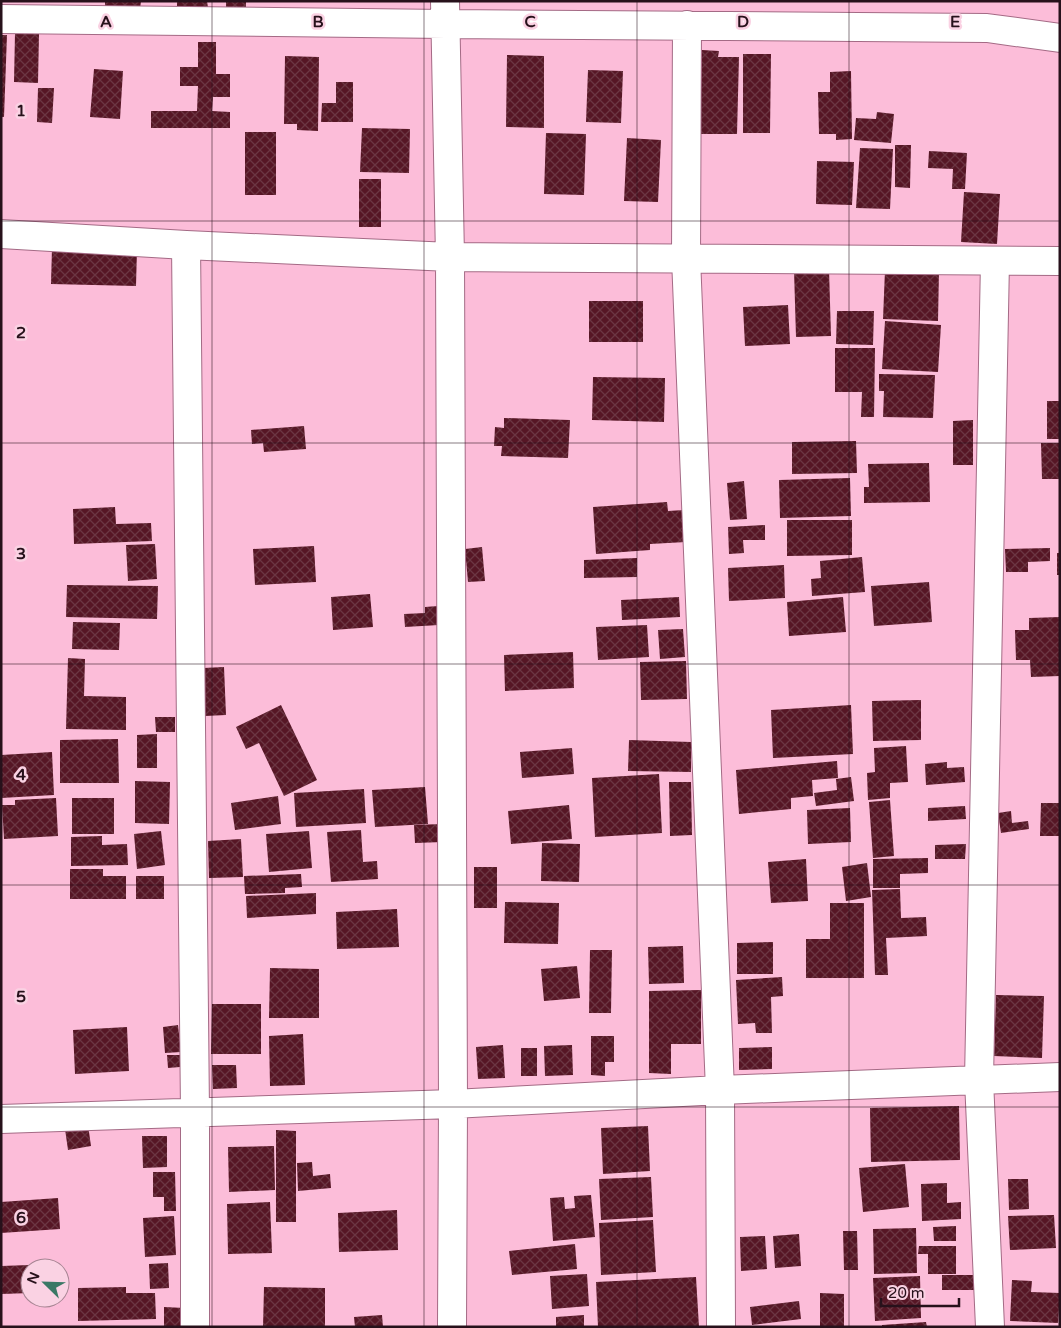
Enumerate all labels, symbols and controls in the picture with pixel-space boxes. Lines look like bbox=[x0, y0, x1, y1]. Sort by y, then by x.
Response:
text: A bbox=[100, 12, 112, 32]
text: B bbox=[312, 12, 324, 32]
text: C bbox=[524, 12, 536, 32]
text: D bbox=[737, 12, 749, 32]
text: E bbox=[950, 12, 960, 32]
text: 1 bbox=[16, 101, 26, 121]
text: 2 bbox=[16, 323, 26, 343]
text: 3 bbox=[16, 544, 26, 564]
text: 4 bbox=[16, 765, 26, 785]
text: 5 bbox=[16, 987, 26, 1007]
text: 6 bbox=[16, 1208, 26, 1228]
north arrow bbox=[20, 1258, 70, 1308]
text: N bbox=[23, 1270, 44, 1287]
scale bar bbox=[881, 1276, 958, 1308]
text: 20 m bbox=[888, 1284, 925, 1302]

